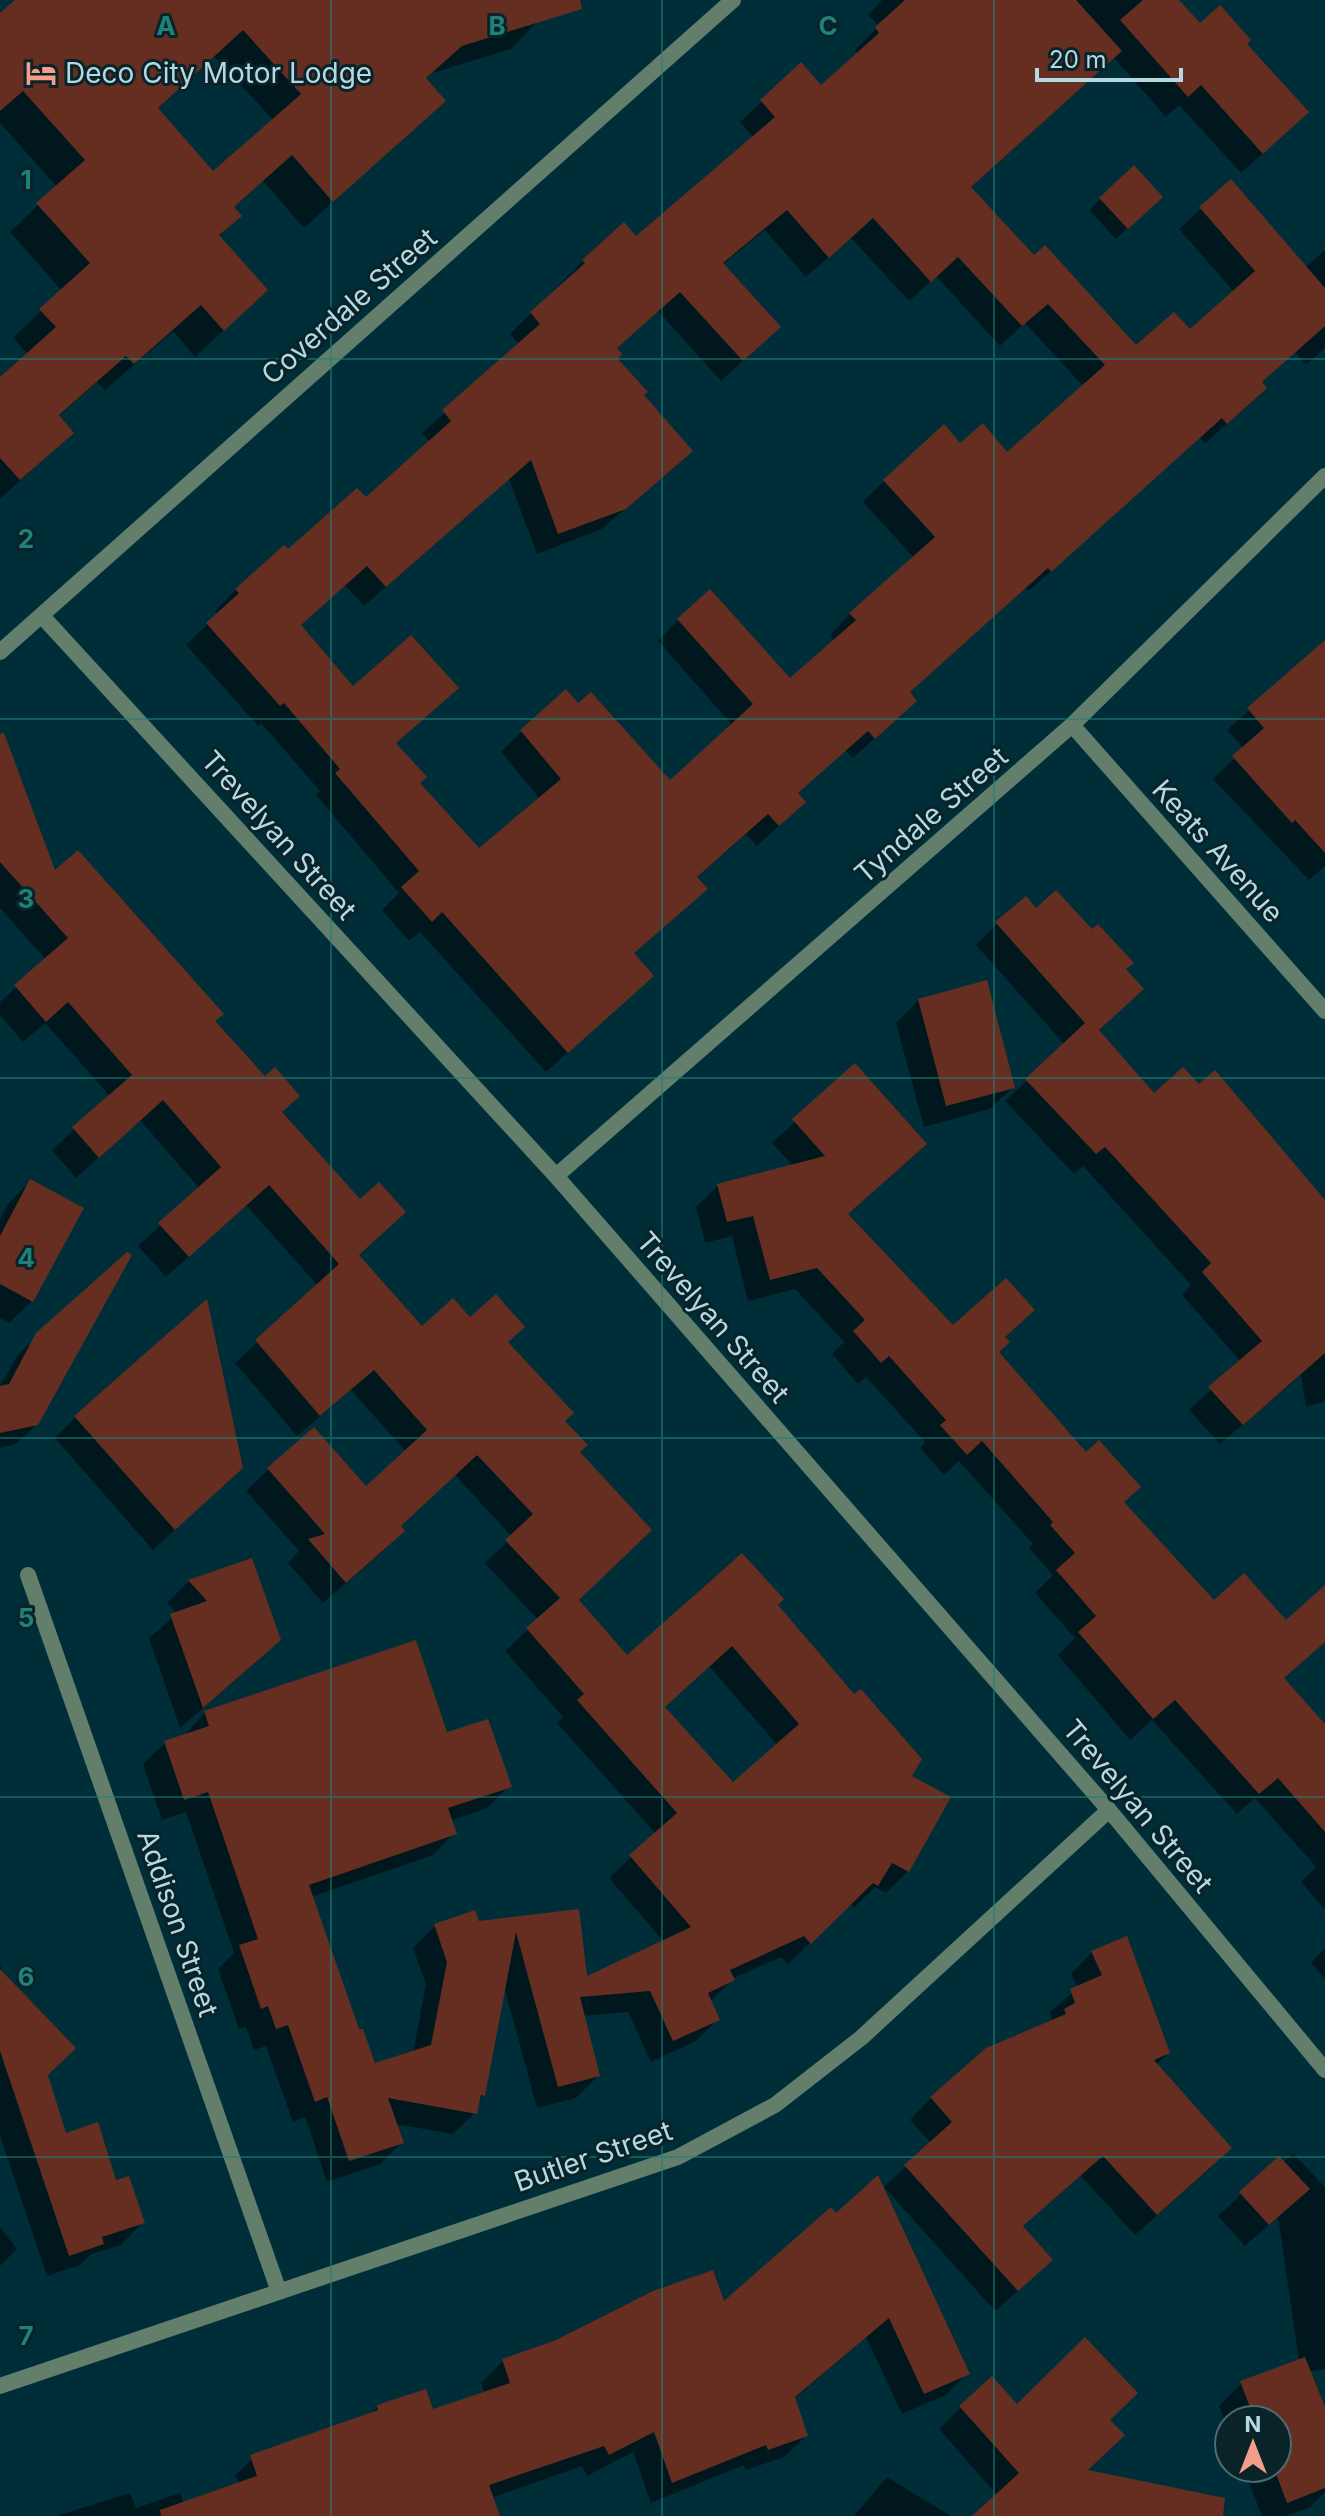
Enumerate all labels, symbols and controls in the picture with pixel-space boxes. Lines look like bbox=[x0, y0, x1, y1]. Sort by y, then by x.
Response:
text: A bbox=[156, 10, 176, 41]
text: B bbox=[488, 10, 506, 41]
text: C bbox=[818, 10, 838, 41]
scale bar bbox=[1037, 32, 1181, 82]
text: 20 m bbox=[1049, 45, 1107, 74]
hotel icon: Deco City Motor Lodge bbox=[24, 56, 58, 90]
place label: Deco City Motor Lodge bbox=[65, 56, 372, 90]
text: 1 bbox=[20, 164, 32, 195]
street label: Coverdale Street bbox=[254, 221, 444, 391]
text: 2 bbox=[18, 523, 34, 554]
street label: Tyndale Street bbox=[848, 739, 1014, 891]
street label: Trevelyan Street bbox=[194, 744, 364, 926]
street label: Keats Avenue bbox=[1145, 773, 1291, 929]
text: 3 bbox=[18, 883, 34, 914]
street label: Trevelyan Street bbox=[629, 1225, 797, 1409]
text: 4 bbox=[17, 1242, 35, 1273]
text: 5 bbox=[18, 1602, 34, 1633]
street label: Trevelyan Street bbox=[1056, 1713, 1220, 1899]
street label: Addison Street bbox=[130, 1825, 226, 2021]
text: 6 bbox=[18, 1961, 34, 1992]
street label: Butler Street bbox=[510, 2113, 676, 2199]
text: 7 bbox=[18, 2320, 34, 2351]
north arrow bbox=[1213, 2404, 1293, 2484]
text: N bbox=[1245, 2411, 1261, 2437]

